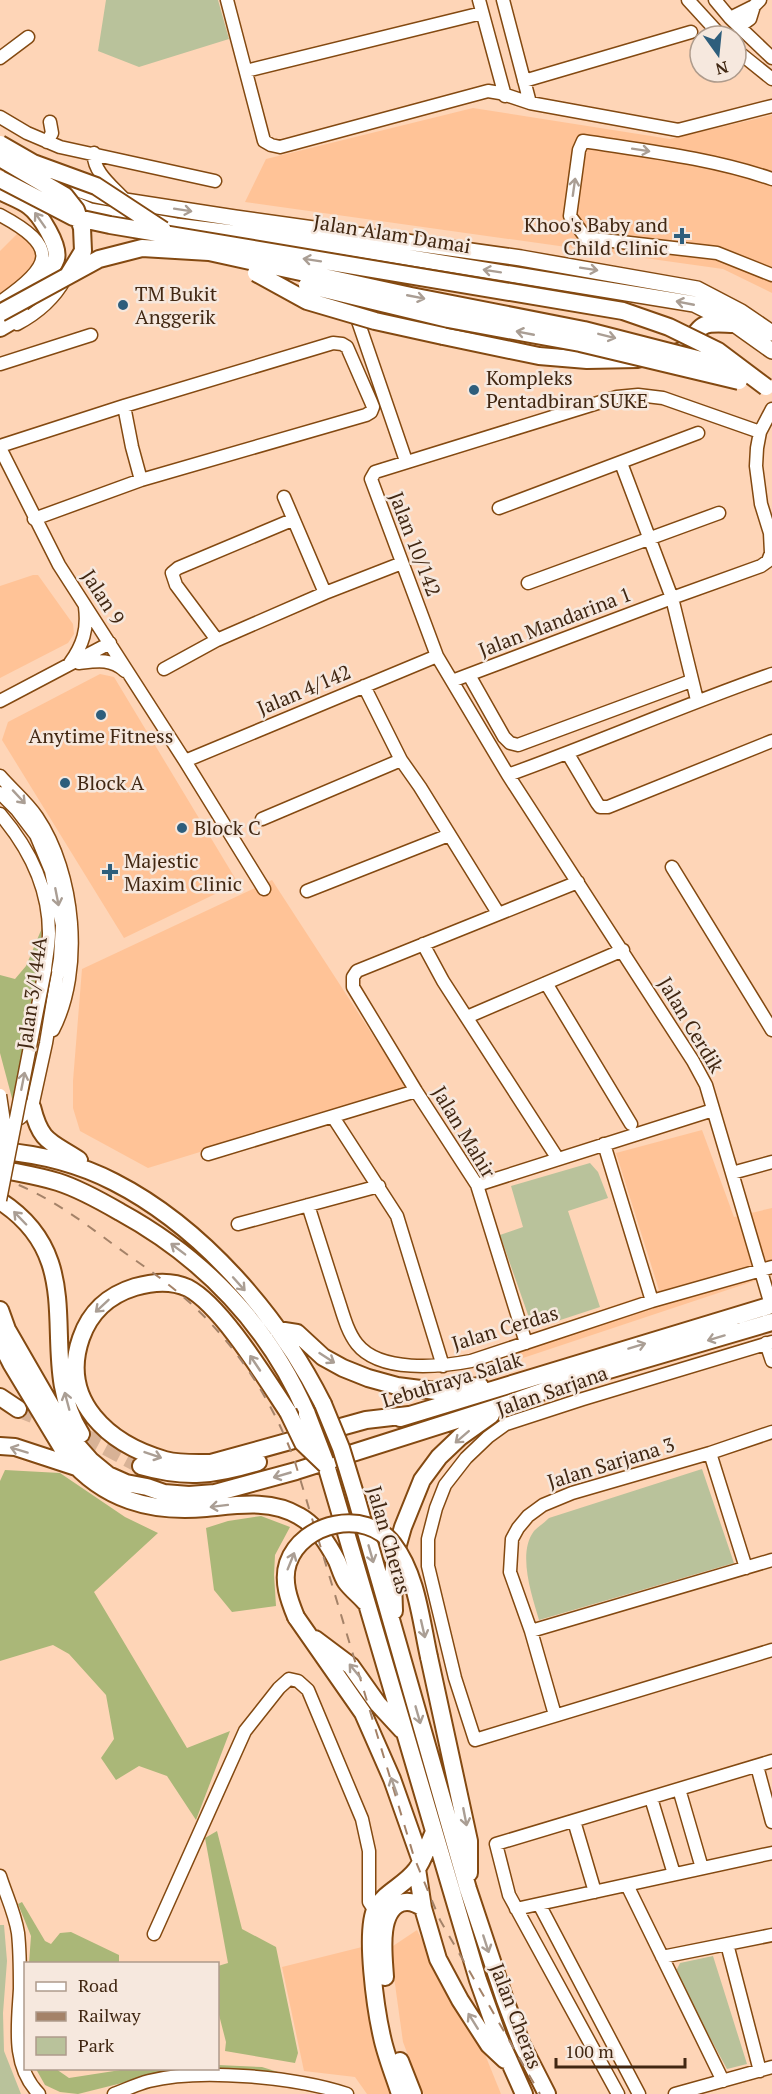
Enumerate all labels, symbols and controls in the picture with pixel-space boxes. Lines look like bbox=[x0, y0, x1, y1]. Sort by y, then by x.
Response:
north arrow bbox=[688, 24, 748, 84]
text: N bbox=[713, 56, 731, 81]
one-way arrow bbox=[630, 145, 650, 156]
one-way arrow bbox=[568, 178, 579, 198]
one-way arrow bbox=[173, 205, 193, 216]
street label: Jalan Alam Damai bbox=[311, 208, 473, 259]
place label: Khoo's Baby and Child Clinic bbox=[524, 211, 668, 261]
one-way arrow bbox=[34, 212, 46, 228]
marker: Khoo's Baby and Child Clinic bbox=[673, 227, 691, 245]
one-way arrow bbox=[303, 254, 322, 265]
one-way arrow bbox=[579, 264, 598, 275]
one-way arrow bbox=[483, 265, 503, 276]
place label: TM Bukit Anggerik bbox=[135, 280, 218, 330]
one-way arrow bbox=[406, 292, 425, 303]
one-way arrow bbox=[675, 297, 695, 308]
marker: TM Bukit Anggerik bbox=[116, 298, 130, 312]
one-way arrow bbox=[515, 327, 535, 338]
one-way arrow bbox=[597, 330, 616, 342]
place label: Kompleks Pentadbiran SUKE bbox=[486, 364, 648, 414]
marker: Kompleks Pentadbiran SUKE bbox=[467, 383, 481, 397]
street label: Jalan 10/142 bbox=[383, 488, 448, 600]
street label: Jalan 9 bbox=[76, 564, 131, 629]
street label: Jalan Mandarina 1 bbox=[475, 580, 635, 663]
street label: Jalan 4/142 bbox=[253, 658, 355, 721]
marker: Anytime Fitness bbox=[94, 708, 108, 722]
place label: Anytime Fitness bbox=[29, 722, 173, 749]
place label: Block A bbox=[77, 769, 144, 796]
marker: Block A bbox=[58, 776, 72, 790]
one-way arrow bbox=[12, 789, 27, 804]
place label: Block C bbox=[194, 814, 261, 841]
marker: Block C bbox=[175, 821, 189, 835]
place label: Majestic Maxim Clinic bbox=[124, 847, 242, 897]
marker: Majestic Maxim Clinic bbox=[101, 863, 119, 881]
one-way arrow bbox=[52, 887, 63, 907]
street label: Jalan 3/144A bbox=[10, 935, 53, 1051]
street label: Jalan Cerdik bbox=[652, 972, 731, 1078]
one-way arrow bbox=[18, 1072, 30, 1091]
street label: Jalan Mahir bbox=[426, 1081, 503, 1183]
one-way arrow bbox=[12, 1210, 27, 1225]
one-way arrow bbox=[170, 1243, 186, 1256]
one-way arrow bbox=[232, 1276, 246, 1291]
one-way arrow bbox=[95, 1299, 110, 1313]
street label: Jalan Cerdas bbox=[448, 1299, 561, 1356]
one-way arrow bbox=[707, 1333, 726, 1344]
one-way arrow bbox=[627, 1340, 646, 1351]
street label: Lebuhraya Salak bbox=[378, 1345, 526, 1414]
one-way arrow bbox=[318, 1352, 334, 1364]
one-way arrow bbox=[249, 1355, 261, 1372]
street label: Jalan Sarjana bbox=[493, 1359, 611, 1422]
one-way arrow bbox=[60, 1392, 72, 1411]
one-way arrow bbox=[454, 1430, 470, 1443]
street label: Jalan Sarjana 3 bbox=[544, 1430, 678, 1495]
one-way arrow bbox=[10, 1444, 29, 1455]
one-way arrow bbox=[143, 1451, 162, 1462]
one-way arrow bbox=[273, 1469, 292, 1481]
street label: Jalan Cheras bbox=[361, 1483, 418, 1597]
one-way arrow bbox=[209, 1501, 229, 1512]
one-way arrow bbox=[366, 1544, 378, 1563]
one-way arrow bbox=[286, 1552, 297, 1570]
one-way arrow bbox=[417, 1619, 429, 1638]
one-way arrow bbox=[348, 1664, 361, 1680]
one-way arrow bbox=[412, 1705, 424, 1724]
one-way arrow bbox=[388, 1777, 399, 1796]
one-way arrow bbox=[460, 1806, 471, 1826]
one-way arrow bbox=[481, 1935, 492, 1954]
street label: Jalan Cheras bbox=[484, 1959, 549, 2072]
legend bbox=[24, 1962, 219, 2070]
text: Road bbox=[78, 1973, 118, 1997]
text: Railway bbox=[78, 2003, 142, 2027]
one-way arrow bbox=[466, 2013, 478, 2030]
scale bar bbox=[556, 2031, 685, 2069]
text: Park bbox=[78, 2033, 115, 2057]
text: 100 m bbox=[565, 2039, 614, 2063]

